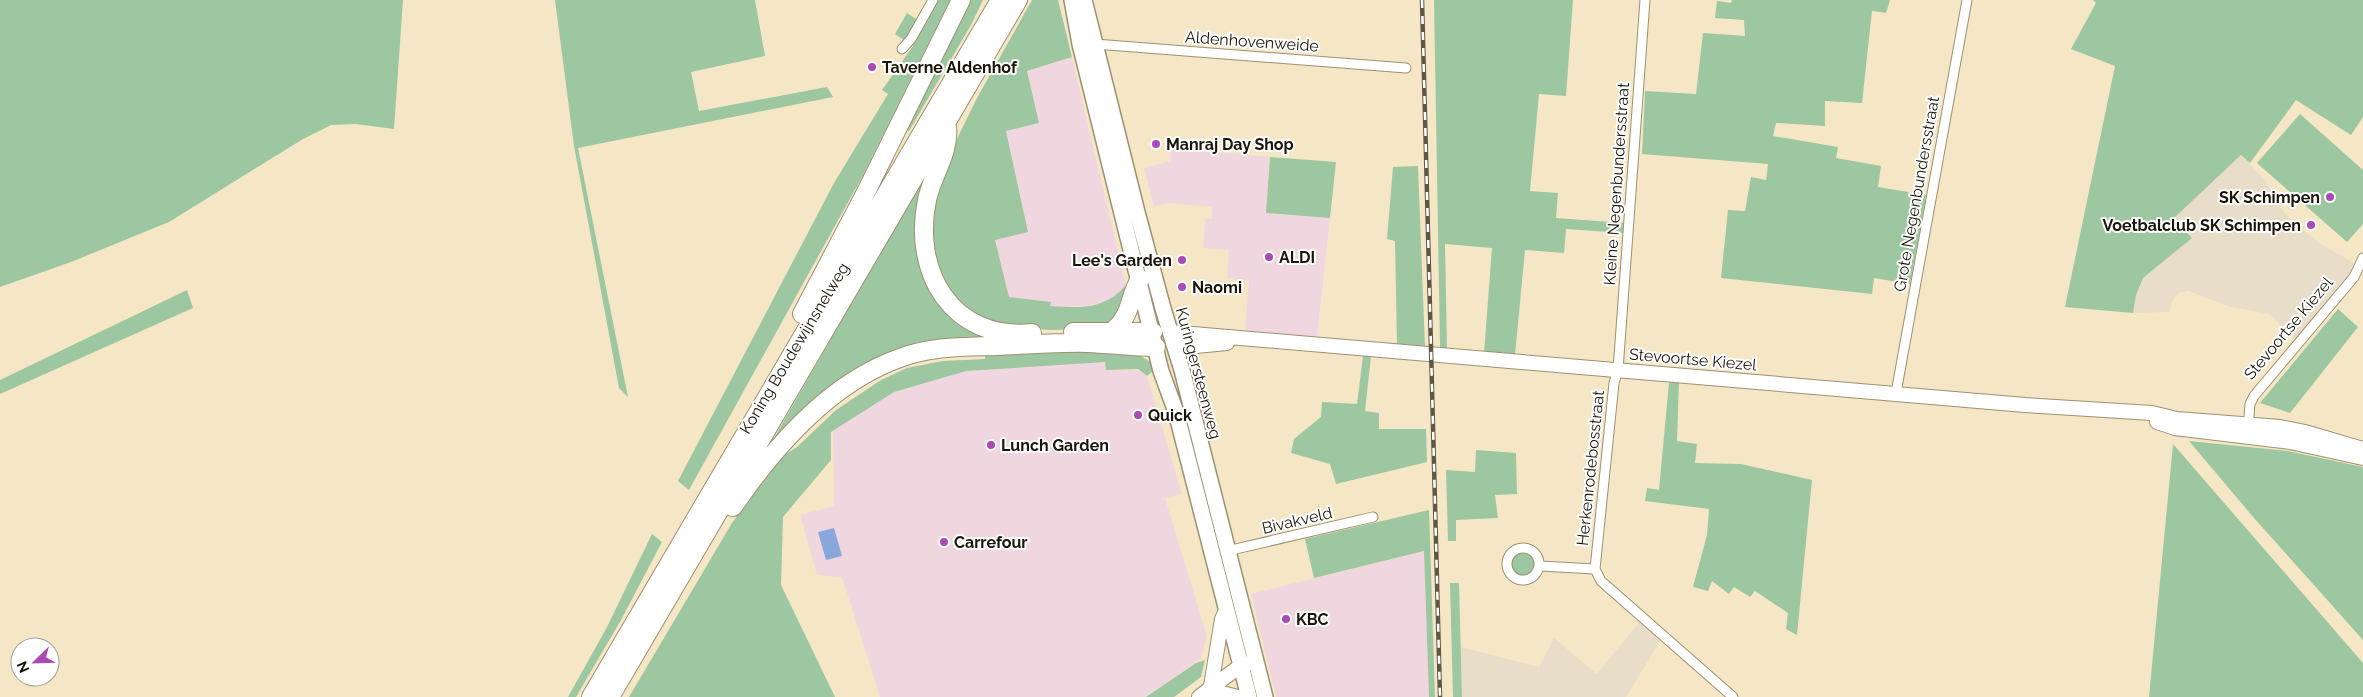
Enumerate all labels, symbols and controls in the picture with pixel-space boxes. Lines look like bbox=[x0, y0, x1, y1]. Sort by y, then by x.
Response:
street label: Aldenhovenweide bbox=[1184, 27, 1320, 56]
place label: Taverne Aldenhof bbox=[882, 58, 1018, 77]
marker: Taverne Aldenhof bbox=[866, 61, 878, 73]
street label: Kleine Negenbundersstraat bbox=[1600, 81, 1633, 286]
street label: Grote Negenbundersstraat bbox=[1890, 94, 1943, 293]
place label: Manraj Day Shop bbox=[1166, 135, 1294, 154]
marker: Manraj Day Shop bbox=[1150, 138, 1162, 150]
place label: SK Schimpen bbox=[2219, 188, 2320, 207]
marker: SK Schimpen bbox=[2324, 191, 2336, 203]
place label: Voetbalclub SK Schimpen bbox=[2103, 216, 2301, 235]
marker: Voetbalclub SK Schimpen bbox=[2305, 219, 2317, 231]
place label: ALDI bbox=[1279, 248, 1315, 267]
place label: Lee's Garden bbox=[1072, 251, 1172, 270]
marker: ALDI bbox=[1263, 251, 1275, 263]
marker: Lee's Garden bbox=[1176, 254, 1188, 266]
street label: Koning Boudewijnsnelweg bbox=[736, 259, 853, 437]
street label: Stevoortse Kiezel bbox=[2240, 273, 2337, 383]
place label: Naomi bbox=[1192, 278, 1242, 297]
marker: Naomi bbox=[1176, 281, 1188, 293]
street label: Kuringersteenweg bbox=[1172, 305, 1225, 441]
street label: Stevoortse Kiezel bbox=[1628, 344, 1758, 375]
street label: Herkenrodebosstraat bbox=[1573, 389, 1608, 547]
place label: Quick bbox=[1148, 406, 1192, 425]
marker: Quick bbox=[1132, 409, 1144, 421]
place label: Lunch Garden bbox=[1001, 436, 1109, 455]
marker: Lunch Garden bbox=[985, 439, 997, 451]
street label: Bivakveld bbox=[1260, 503, 1334, 538]
place label: Carrefour bbox=[954, 533, 1028, 552]
marker: Carrefour bbox=[938, 536, 950, 548]
place label: KBC bbox=[1296, 610, 1329, 629]
marker: KBC bbox=[1280, 613, 1292, 625]
north arrow bbox=[10, 637, 60, 687]
text: N bbox=[14, 659, 32, 675]

